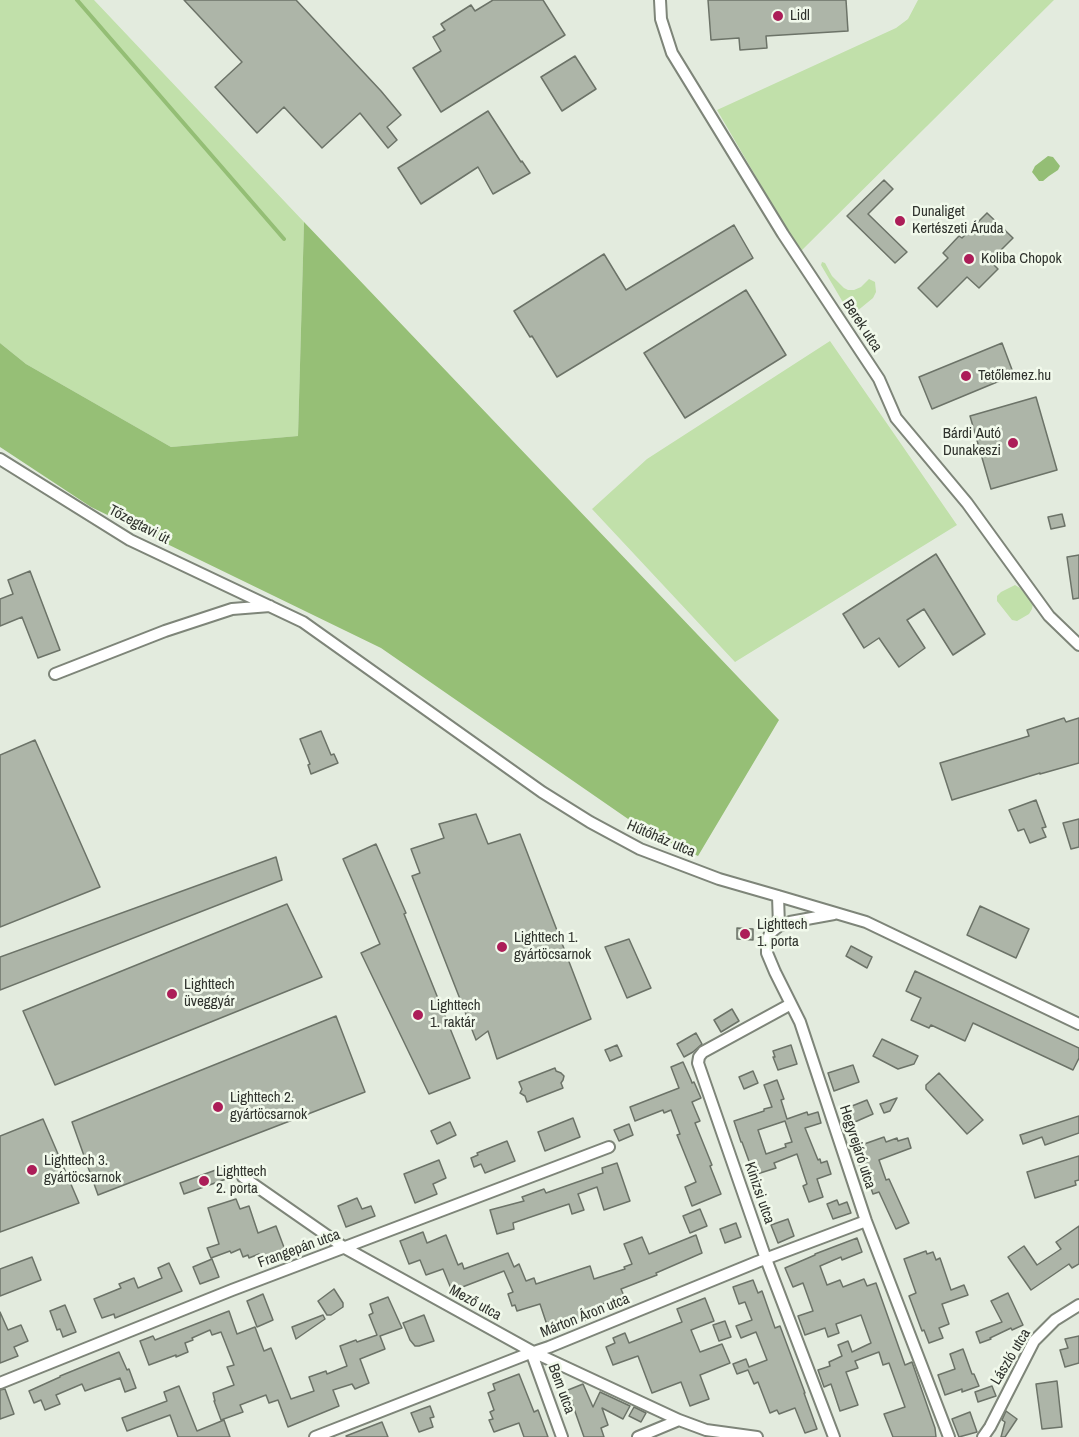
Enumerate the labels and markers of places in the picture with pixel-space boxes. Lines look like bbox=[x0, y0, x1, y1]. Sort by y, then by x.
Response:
place label: Lidl bbox=[790, 7, 810, 25]
marker: Lidl bbox=[771, 9, 785, 23]
place label: Dunaliget Kertészeti Áruda bbox=[912, 203, 1004, 238]
marker: Dunaliget Kertészeti Áruda bbox=[893, 214, 907, 228]
place label: Koliba Chopok bbox=[981, 250, 1062, 268]
marker: Koliba Chopok bbox=[962, 252, 976, 266]
place label: Tetőlemez.hu bbox=[978, 367, 1051, 385]
marker: Tetőlemez.hu bbox=[959, 369, 973, 383]
place label: Bárdi Autó Dunakeszi bbox=[943, 425, 1001, 460]
marker: Bárdi Autó Dunakeszi bbox=[1006, 436, 1020, 450]
place label: Lighttech 1. porta bbox=[757, 916, 808, 951]
marker: Lighttech 1. porta bbox=[738, 927, 752, 941]
place label: Lighttech 1. gyártöcsarnok bbox=[514, 929, 591, 964]
marker: Lighttech 1. gyártöcsarnok bbox=[495, 940, 509, 954]
place label: Lighttech üveggyár bbox=[184, 976, 235, 1011]
marker: Lighttech üveggyár bbox=[165, 987, 179, 1001]
place label: Lighttech 1. raktár bbox=[430, 997, 481, 1032]
marker: Lighttech 1. raktár bbox=[411, 1008, 425, 1022]
place label: Lighttech 2. gyártöcsarnok bbox=[230, 1089, 307, 1124]
marker: Lighttech 2. gyártöcsarnok bbox=[211, 1100, 225, 1114]
place label: Lighttech 3. gyártöcsarnok bbox=[44, 1152, 121, 1187]
marker: Lighttech 3. gyártöcsarnok bbox=[25, 1163, 39, 1177]
place label: Lighttech 2. porta bbox=[216, 1163, 267, 1198]
marker: Lighttech 2. porta bbox=[197, 1174, 211, 1188]

